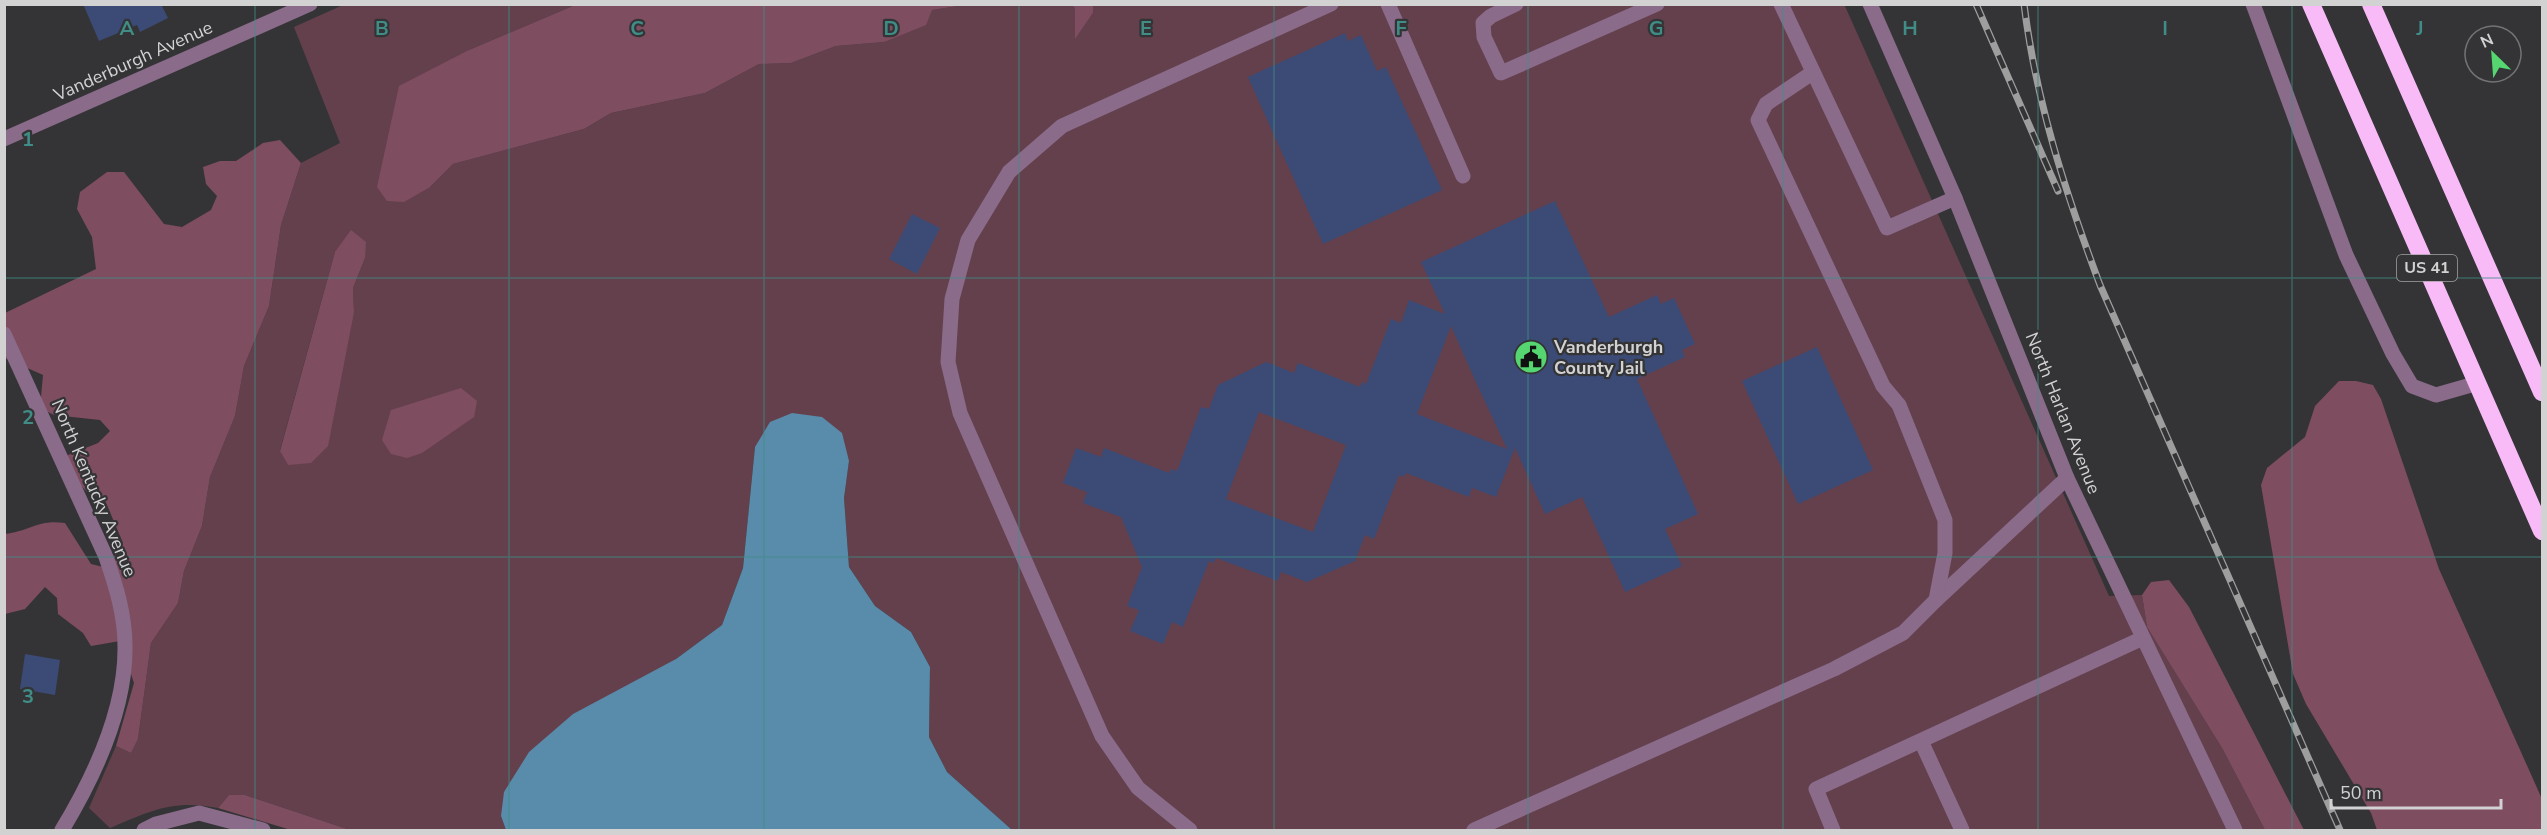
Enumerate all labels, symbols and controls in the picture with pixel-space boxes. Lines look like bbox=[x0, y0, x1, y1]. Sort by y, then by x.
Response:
text: B bbox=[375, 15, 389, 42]
text: C bbox=[630, 15, 644, 42]
text: D bbox=[883, 15, 899, 42]
text: E bbox=[1140, 15, 1152, 42]
text: F bbox=[1395, 15, 1407, 42]
text: G bbox=[1649, 15, 1663, 42]
text: H bbox=[1902, 15, 1918, 42]
text: I bbox=[2162, 15, 2168, 42]
text: J bbox=[2415, 15, 2424, 42]
street label: Vanderburgh Avenue bbox=[50, 16, 216, 106]
north arrow bbox=[2463, 24, 2523, 84]
text: N bbox=[2477, 29, 2497, 54]
text: 1 bbox=[22, 126, 34, 153]
road number: US 41 bbox=[2397, 255, 2457, 281]
street label: North Harlan Avenue bbox=[2020, 329, 2106, 497]
place label: Vanderburgh County Jail bbox=[1553, 335, 1663, 380]
public building icon: Vanderburgh County Jail bbox=[1513, 339, 1549, 375]
street label: North Kentucky Avenue bbox=[46, 395, 142, 581]
text: 2 bbox=[22, 404, 34, 431]
text: 3 bbox=[22, 683, 34, 710]
scale bar bbox=[2331, 772, 2500, 810]
text: 50 m bbox=[2340, 781, 2382, 805]

